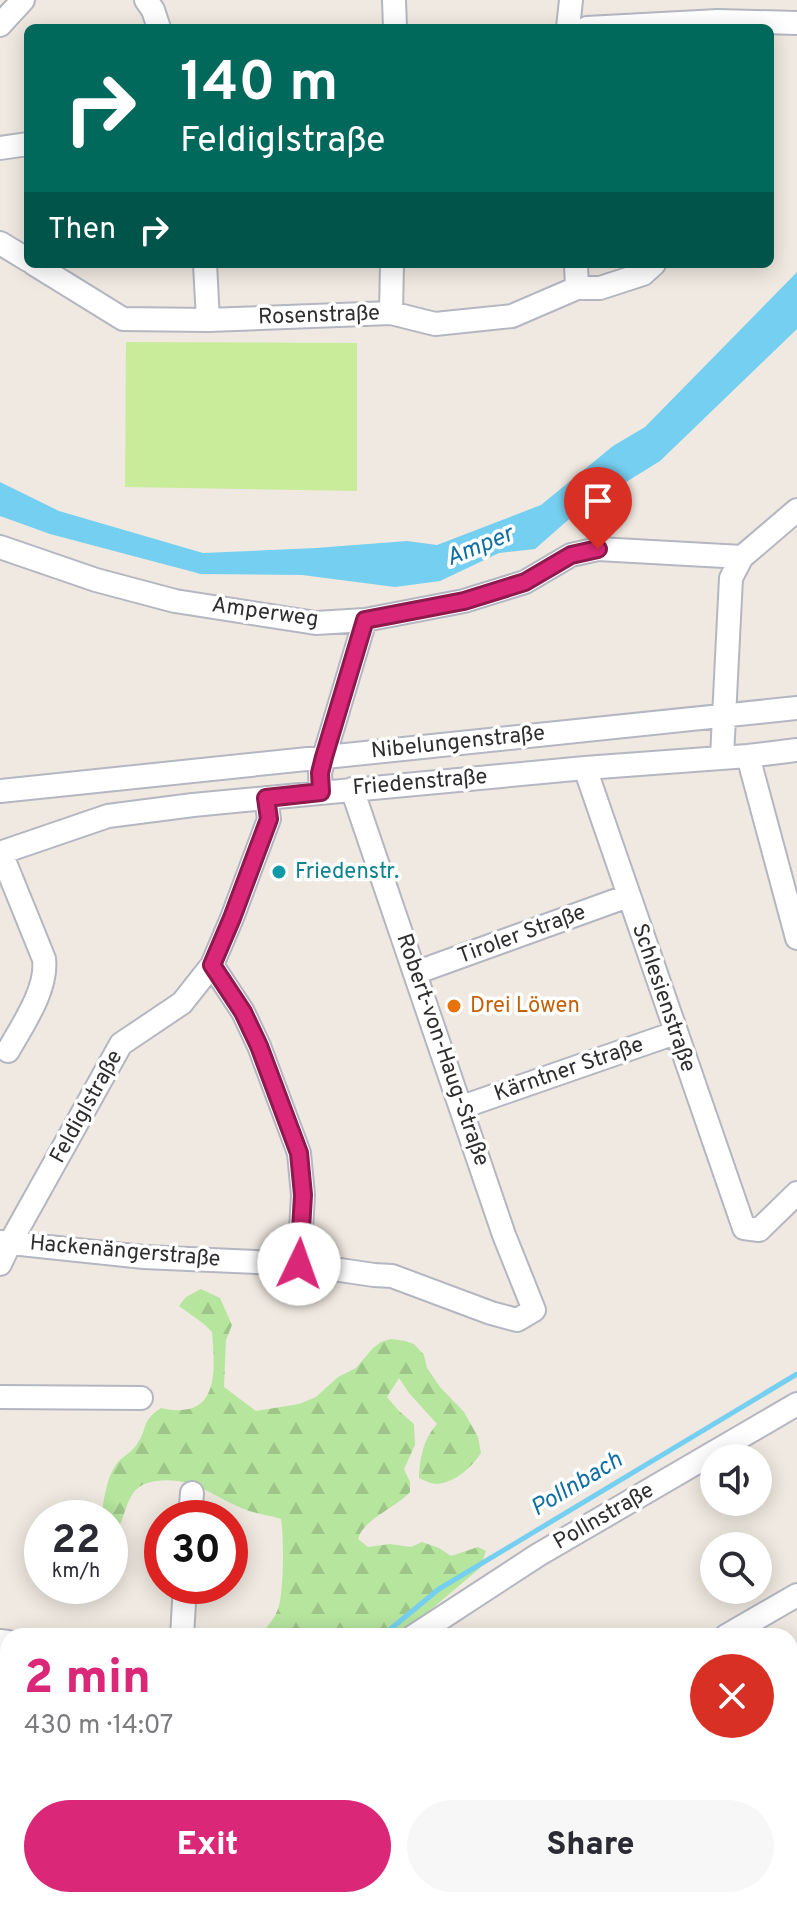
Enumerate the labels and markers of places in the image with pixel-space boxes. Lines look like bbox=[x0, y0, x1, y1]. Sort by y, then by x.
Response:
pin bbox=[564, 467, 632, 549]
place label: Friedenstr. bbox=[295, 859, 399, 886]
marker: Friedenstr. bbox=[270, 863, 288, 881]
place label: Drei Löwen bbox=[470, 993, 580, 1020]
marker: Drei Löwen bbox=[445, 997, 463, 1015]

